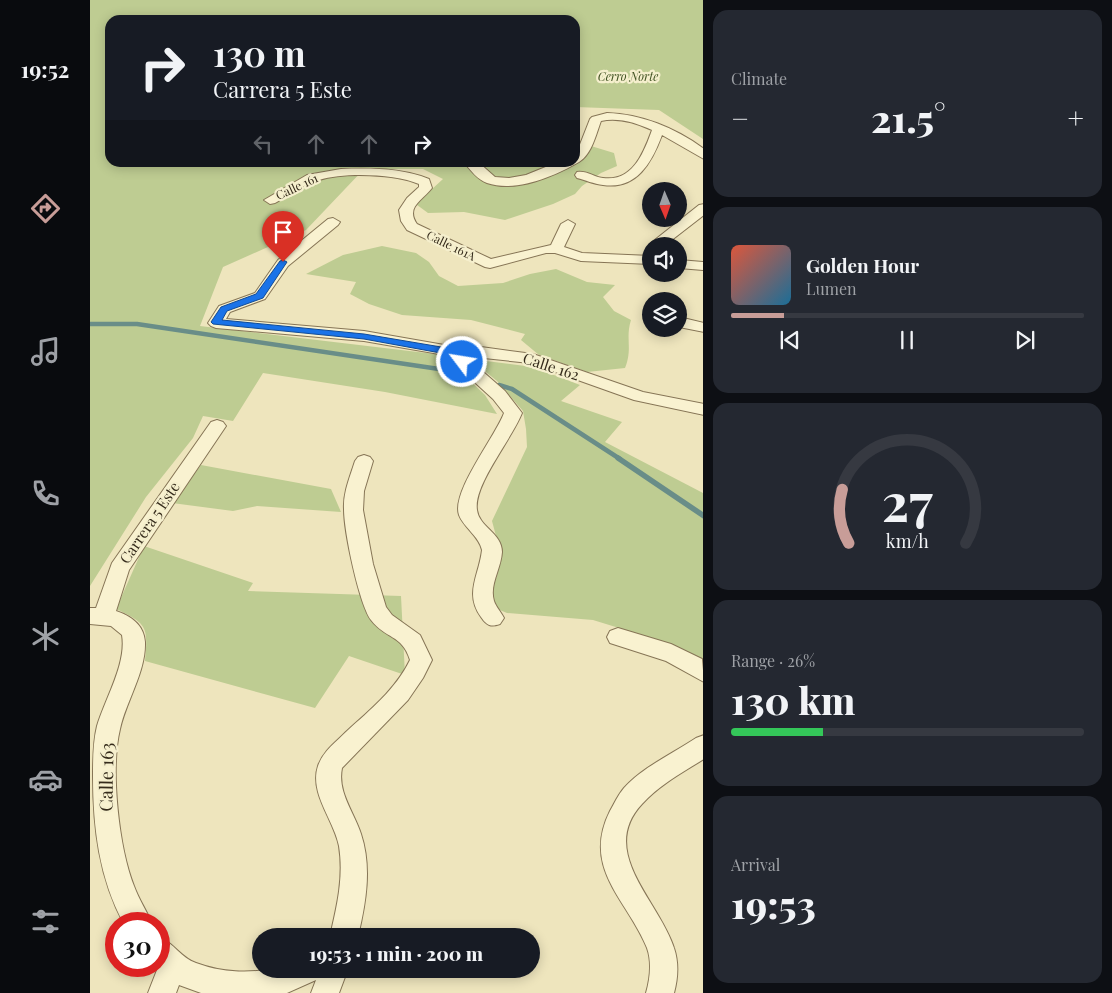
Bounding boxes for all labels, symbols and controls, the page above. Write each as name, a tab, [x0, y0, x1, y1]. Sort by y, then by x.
text: 130 m	[213, 29, 306, 76]
icon: right	[130, 35, 195, 100]
text: 19:52	[21, 54, 69, 84]
park label: Cerro Norte	[598, 68, 658, 84]
text: Climate	[731, 68, 787, 89]
text: Carrera 5 Este	[213, 74, 352, 104]
text: 21.5°	[871, 92, 946, 143]
text: −	[731, 99, 749, 136]
text: +	[1068, 99, 1084, 136]
icon: left	[249, 130, 277, 158]
icon: ahead	[302, 130, 330, 158]
icon: ahead	[355, 130, 383, 158]
icon: right	[408, 130, 436, 158]
street label: Calle 161	[273, 169, 321, 203]
north arrow	[642, 182, 688, 228]
map controls	[642, 182, 687, 337]
icon: directions	[28, 191, 63, 226]
pin	[262, 211, 304, 262]
icon: arrive	[269, 218, 297, 246]
street label: Calle 161A	[424, 226, 479, 264]
button: sound	[642, 237, 687, 282]
text: Golden Hour	[806, 252, 919, 278]
text: Lumen	[806, 278, 857, 299]
button: layers	[642, 292, 687, 337]
icon: previous	[776, 326, 804, 354]
icon: pause	[893, 326, 921, 354]
icon: next	[1011, 326, 1039, 354]
icon: music	[28, 334, 63, 369]
position arrow	[435, 335, 487, 387]
street label: Calle 162	[521, 348, 582, 385]
text: 27	[882, 466, 933, 535]
icon: phone	[28, 476, 63, 511]
street label: Carrera 5 Este	[114, 478, 184, 567]
text: km/h	[886, 529, 929, 552]
icon: climate	[28, 619, 63, 654]
text: Range · 26%	[731, 650, 815, 671]
text: 130 km	[731, 674, 855, 725]
street label: Calle 163	[93, 742, 119, 812]
icon: car	[28, 762, 63, 797]
text: Arrival	[731, 854, 780, 875]
text: 19:53	[731, 878, 816, 929]
icon: filters	[28, 904, 63, 939]
speed limit sign: 30	[105, 912, 170, 977]
text: 19:53 · 1 min · 200 m	[309, 940, 483, 966]

